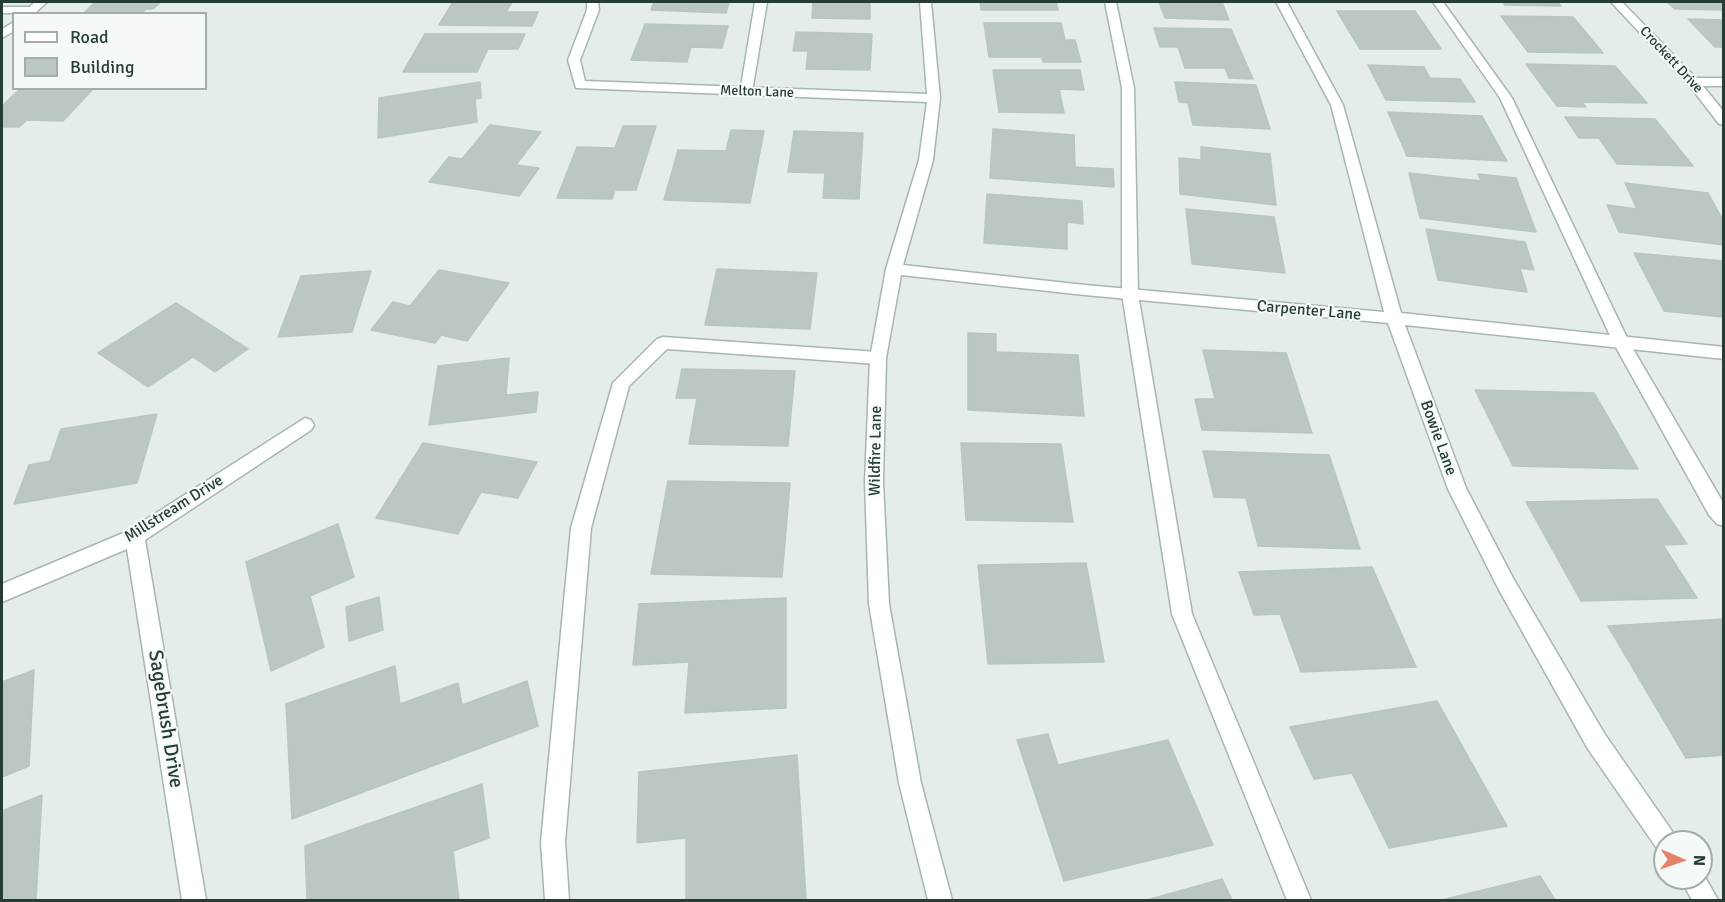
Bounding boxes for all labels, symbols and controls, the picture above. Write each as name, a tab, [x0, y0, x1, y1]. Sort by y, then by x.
legend	[12, 12, 207, 90]
street label: Crockett Drive	[1636, 23, 1706, 97]
text: Road	[70, 26, 109, 48]
text: Building	[70, 56, 134, 78]
street label: Melton Lane	[720, 82, 794, 102]
street label: Carpenter Lane	[1256, 297, 1362, 325]
street label: Bowie Lane	[1416, 398, 1460, 478]
street label: Wildfire Lane	[866, 406, 886, 496]
street label: Millstream Drive	[121, 471, 227, 547]
street label: Sagebrush Drive	[142, 648, 188, 790]
north arrow	[1653, 830, 1713, 890]
text: N	[1689, 855, 1709, 866]

